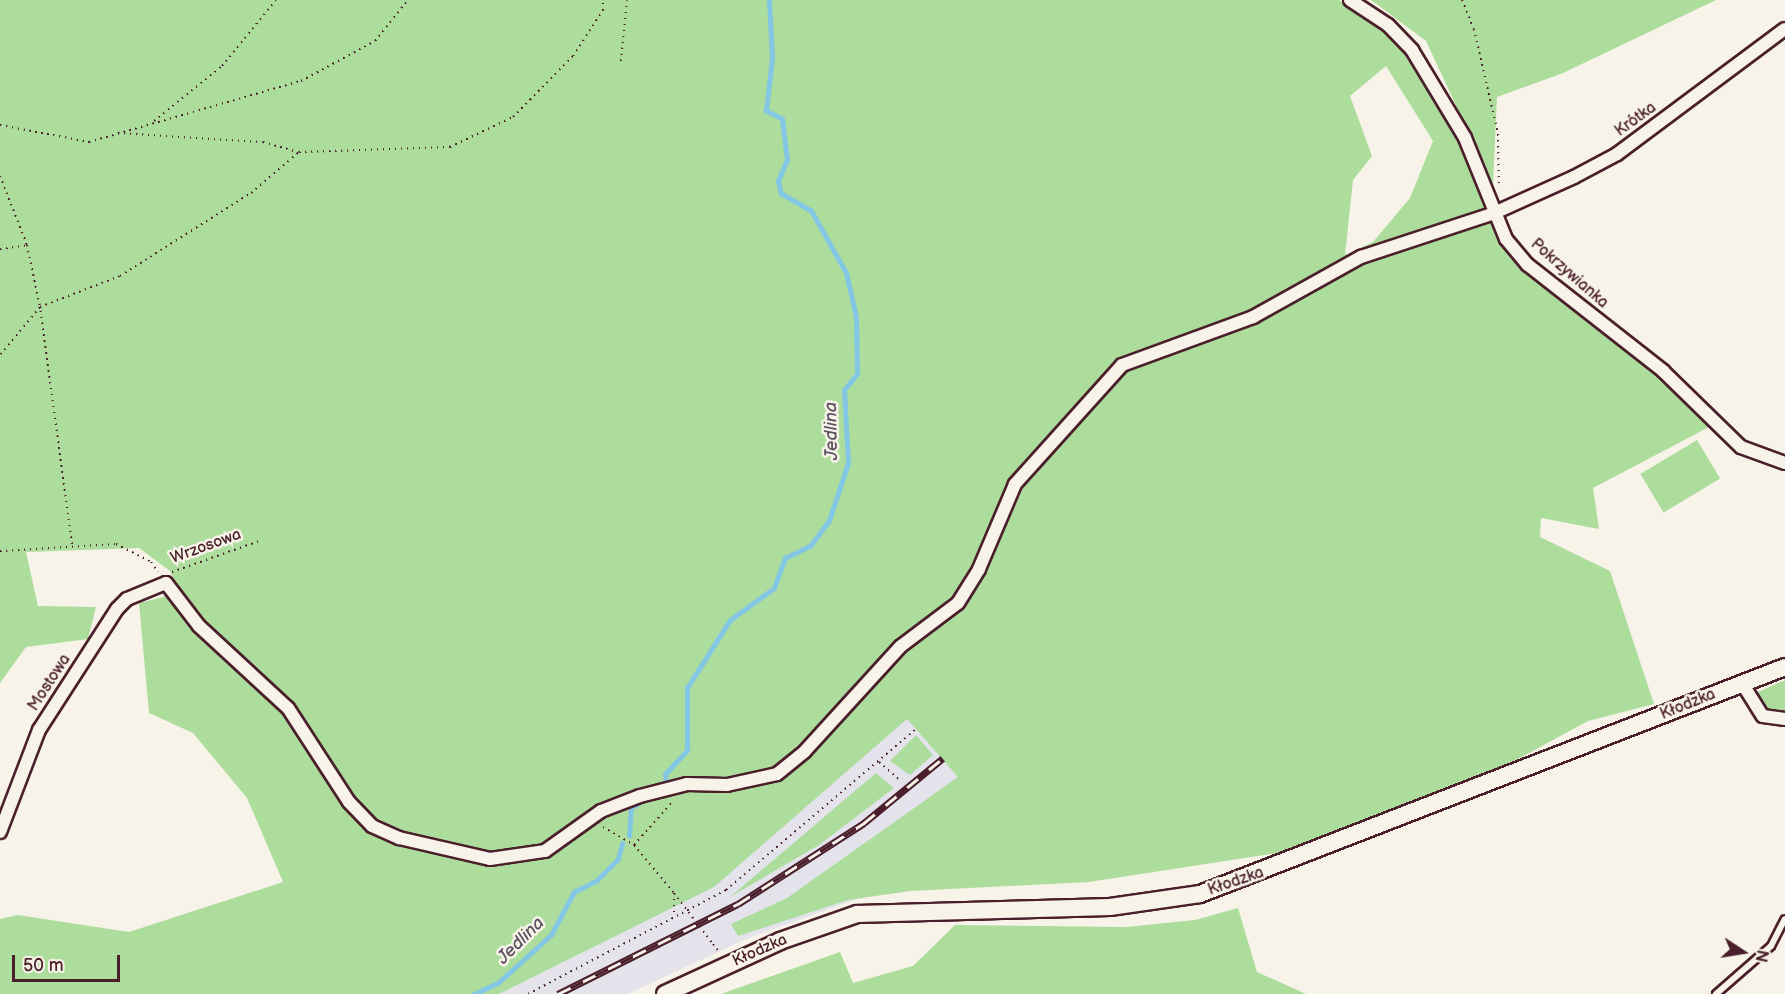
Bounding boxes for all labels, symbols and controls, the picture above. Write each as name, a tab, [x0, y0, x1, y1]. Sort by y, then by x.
street label: Krótka	[1612, 99, 1660, 141]
street label: Pokrzywianka	[1526, 235, 1612, 313]
water label: Jedlina	[821, 402, 843, 460]
street label: Wrzosowa	[168, 525, 244, 569]
street label: Mostowa	[25, 651, 75, 715]
street label: Kłodzka	[1658, 685, 1718, 725]
street label: Kłodzka	[1206, 864, 1266, 900]
water label: Jedlina	[493, 913, 549, 969]
north arrow	[1713, 922, 1773, 982]
street label: Kłodzka	[730, 930, 790, 972]
scale bar	[15, 943, 123, 981]
text: N	[1751, 948, 1772, 964]
text: 50 m	[23, 955, 64, 976]

